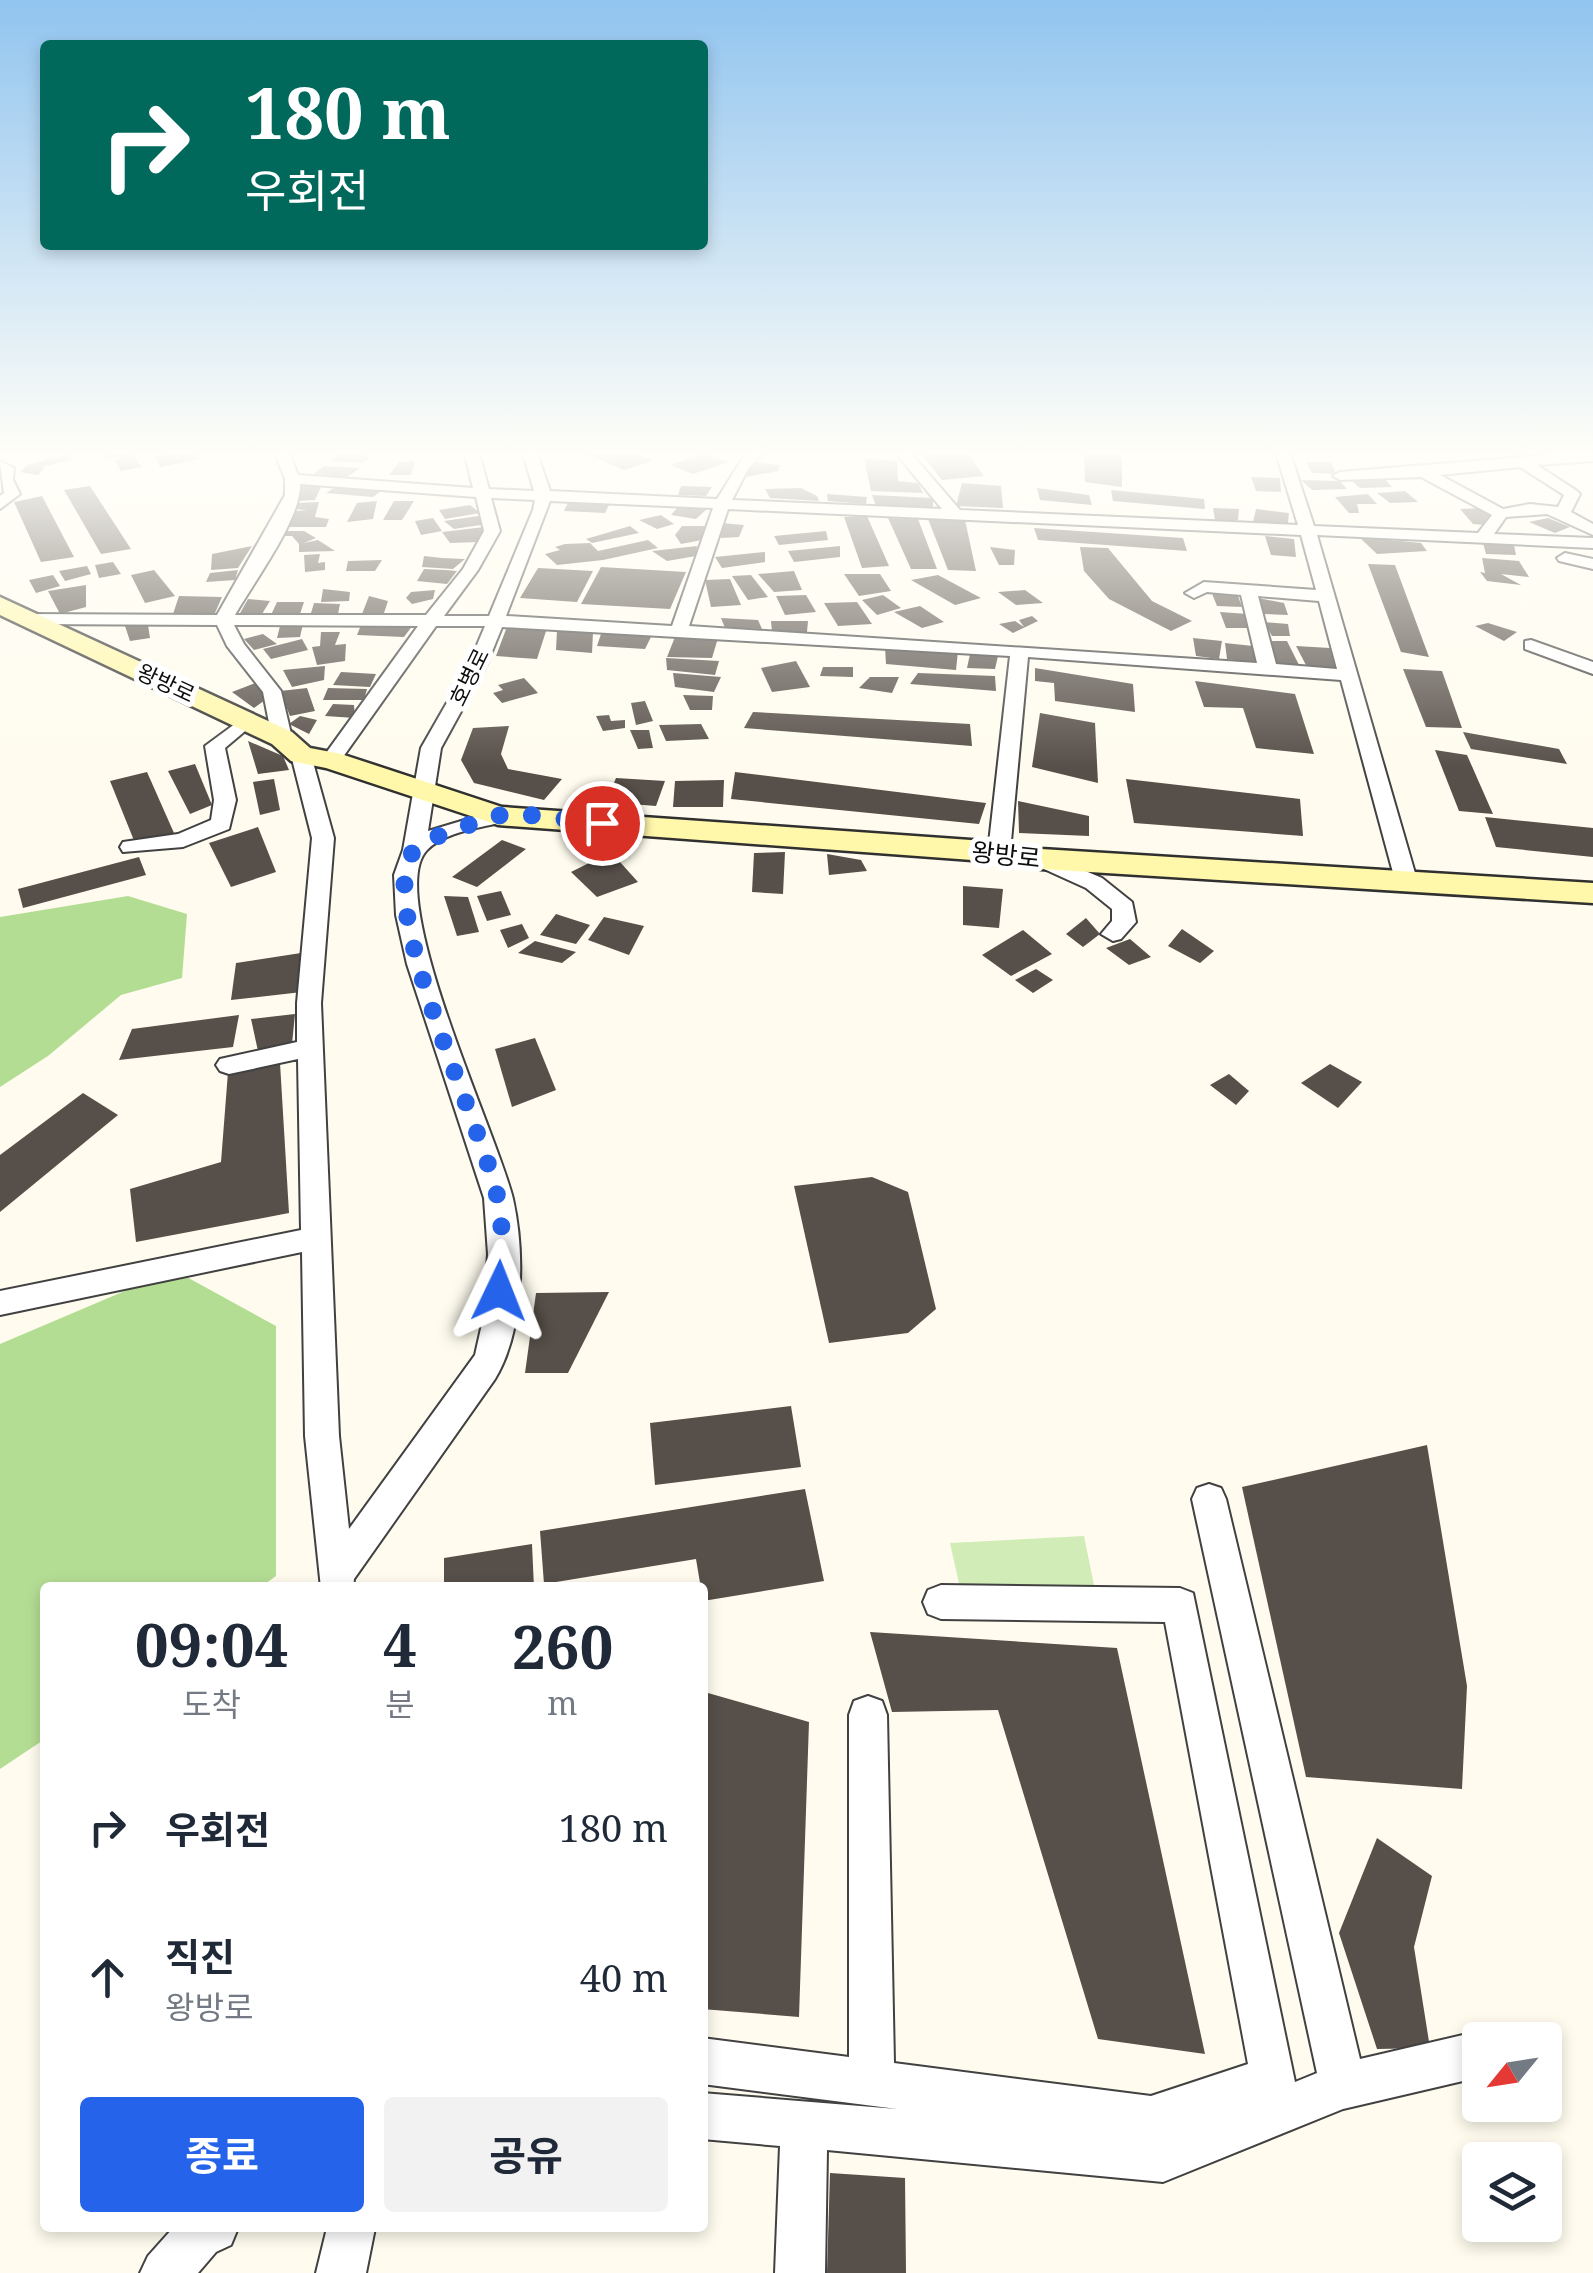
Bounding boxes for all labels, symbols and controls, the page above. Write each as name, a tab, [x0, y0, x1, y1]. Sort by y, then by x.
text: 180 m	[245, 64, 451, 160]
icon: right	[80, 80, 210, 210]
text: 우회전	[245, 159, 369, 220]
street label: 호병로	[441, 643, 495, 710]
street label: 왕방로	[133, 656, 200, 709]
pin	[560, 781, 645, 866]
icon: arrive	[575, 796, 630, 851]
street label: 왕방로	[970, 833, 1042, 875]
position arrow	[447, 1239, 551, 1343]
text: 09:04	[135, 1603, 288, 1685]
text: 4	[383, 1603, 417, 1685]
text: 260	[512, 1605, 613, 1687]
text: m	[547, 1681, 578, 1724]
text: 도착	[182, 1682, 241, 1725]
text: 분	[385, 1682, 415, 1725]
icon: right	[80, 1800, 135, 1855]
text: 180 m	[558, 1801, 668, 1853]
text: 우회전	[165, 1803, 270, 1855]
text: 직진	[165, 1930, 235, 1982]
icon: ahead	[80, 1950, 135, 2005]
text: 40 m	[580, 1951, 668, 2003]
text: 왕방로	[165, 1985, 253, 2028]
north arrow	[1462, 2022, 1562, 2122]
map controls	[1462, 2022, 1562, 2242]
button: 종료	[80, 2097, 364, 2212]
button: 공유	[384, 2097, 668, 2212]
button: layers	[1462, 2142, 1562, 2242]

